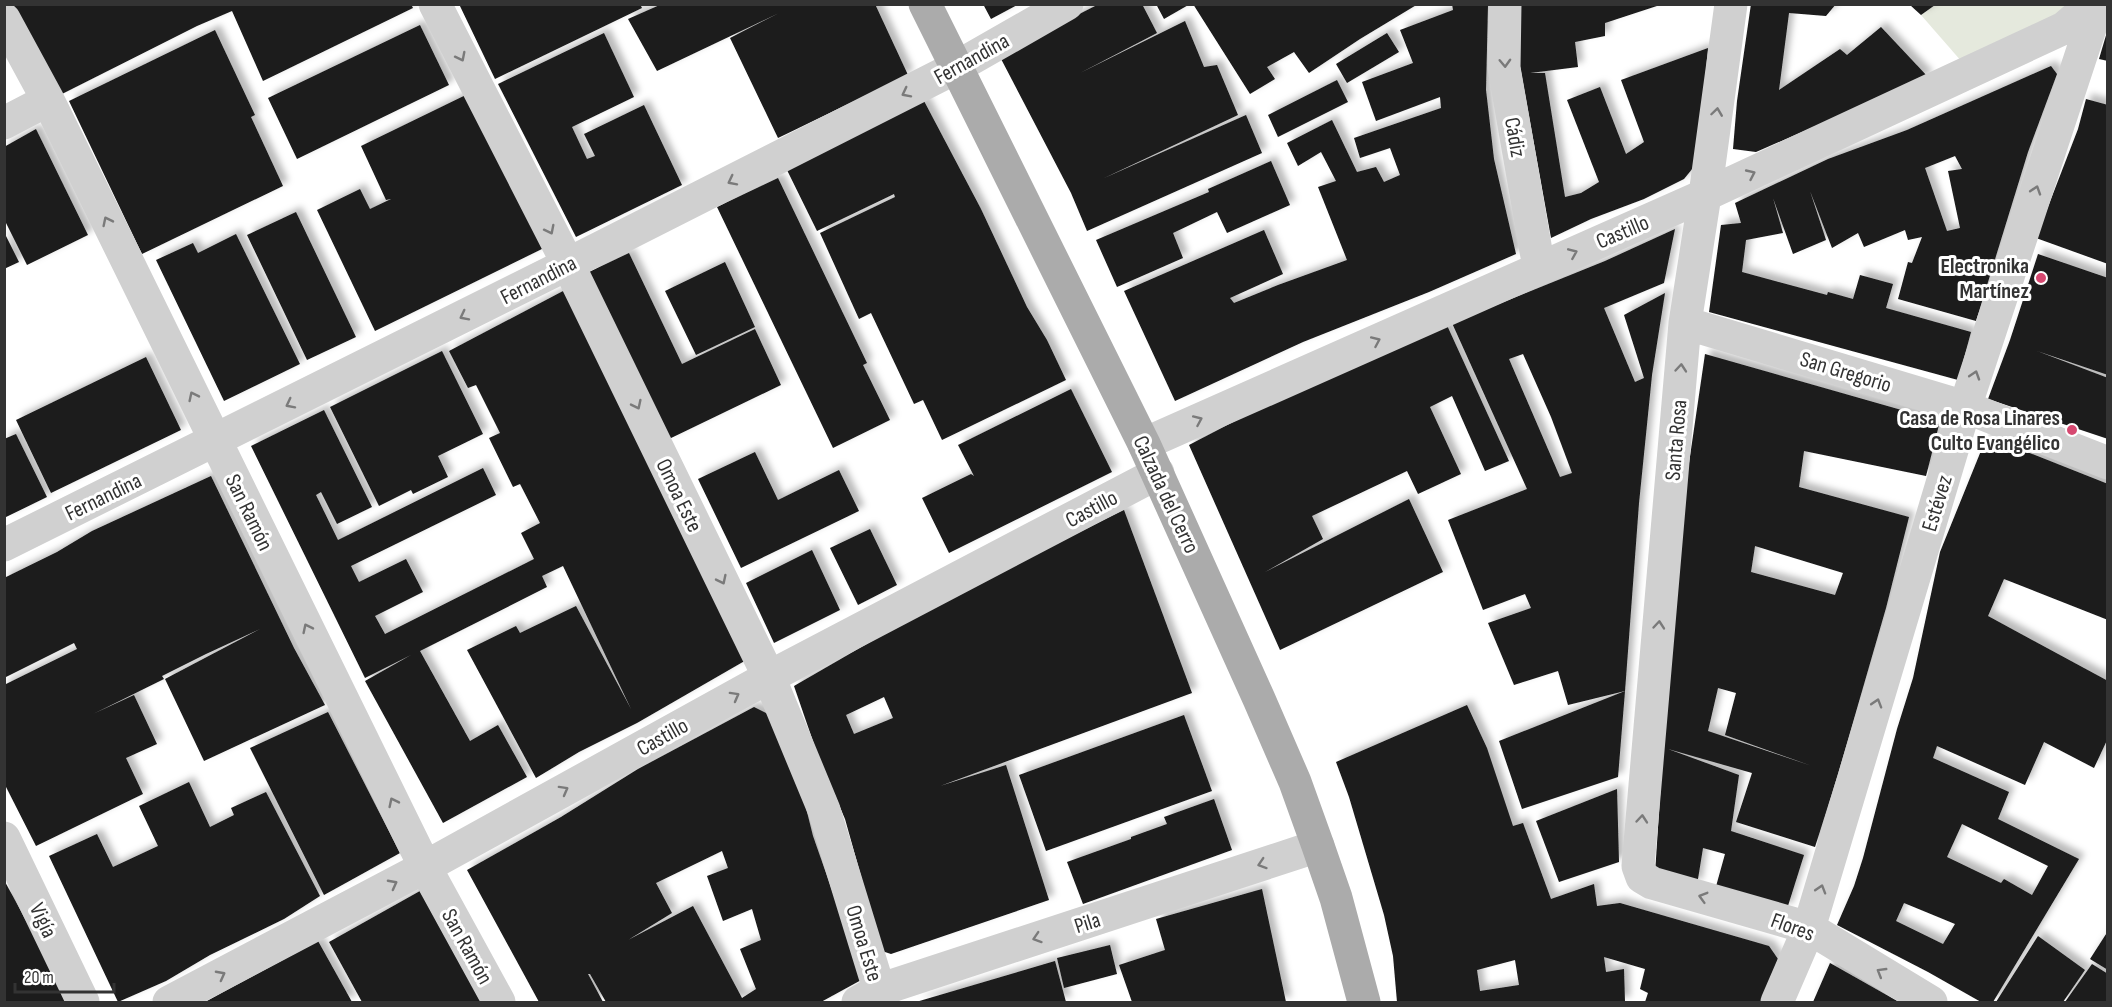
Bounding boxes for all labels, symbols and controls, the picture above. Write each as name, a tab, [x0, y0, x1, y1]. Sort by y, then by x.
street label: Fernandina	[929, 28, 1014, 91]
one-way arrow	[454, 50, 466, 61]
one-way arrow	[1498, 58, 1511, 67]
one-way arrow	[901, 86, 912, 97]
one-way arrow	[1710, 108, 1722, 117]
street label: Cádiz	[1498, 115, 1531, 159]
one-way arrow	[1745, 169, 1756, 181]
one-way arrow	[727, 174, 738, 185]
one-way arrow	[2029, 185, 2042, 196]
street label: Castillo	[1592, 209, 1653, 256]
one-way arrow	[103, 217, 114, 228]
one-way arrow	[543, 224, 555, 235]
one-way arrow	[1567, 248, 1578, 260]
street label: Fernandina	[496, 250, 581, 311]
place label: Electronika Martínez	[1941, 253, 2030, 305]
marker: Electronika Martínez	[2034, 271, 2048, 285]
one-way arrow	[459, 309, 470, 321]
one-way arrow	[1369, 336, 1380, 348]
street label: San Gregorio	[1797, 346, 1894, 399]
one-way arrow	[1674, 363, 1687, 372]
one-way arrow	[1968, 370, 1980, 381]
one-way arrow	[188, 392, 200, 403]
one-way arrow	[285, 396, 296, 408]
street label: Santa Rosa	[1660, 398, 1693, 482]
one-way arrow	[629, 399, 641, 410]
place label: Casa de Rosa Linares Culto Evangélico	[1899, 405, 2060, 457]
one-way arrow	[1191, 415, 1202, 427]
marker: Casa de Rosa Linares Culto Evangélico	[2065, 423, 2079, 437]
street label: Calzada del Cerro	[1127, 432, 1205, 558]
street label: Omoa Este	[649, 455, 708, 537]
street label: Fernandina	[61, 467, 146, 527]
street label: San Ramón	[219, 470, 279, 555]
street label: Estévez	[1916, 472, 1959, 535]
street label: Castillo	[1061, 485, 1122, 534]
one-way arrow	[715, 574, 727, 585]
one-way arrow	[1652, 620, 1665, 629]
one-way arrow	[302, 623, 314, 634]
one-way arrow	[729, 692, 739, 703]
one-way arrow	[1870, 698, 1882, 709]
street label: Castillo	[632, 712, 693, 762]
one-way arrow	[558, 786, 568, 797]
one-way arrow	[389, 798, 401, 809]
one-way arrow	[1635, 815, 1648, 824]
one-way arrow	[1257, 857, 1268, 870]
one-way arrow	[387, 880, 397, 891]
one-way arrow	[1814, 885, 1826, 895]
one-way arrow	[1698, 892, 1708, 905]
street label: Vigía	[23, 899, 62, 942]
street label: Omoa Este	[839, 902, 888, 985]
street label: San Ramón	[435, 904, 498, 989]
street label: Pila	[1071, 907, 1104, 940]
street label: Flores	[1767, 907, 1818, 948]
one-way arrow	[1032, 931, 1043, 943]
scale bar	[15, 956, 114, 994]
text: 20 m	[24, 967, 54, 988]
one-way arrow	[1877, 967, 1887, 979]
one-way arrow	[214, 971, 225, 982]

